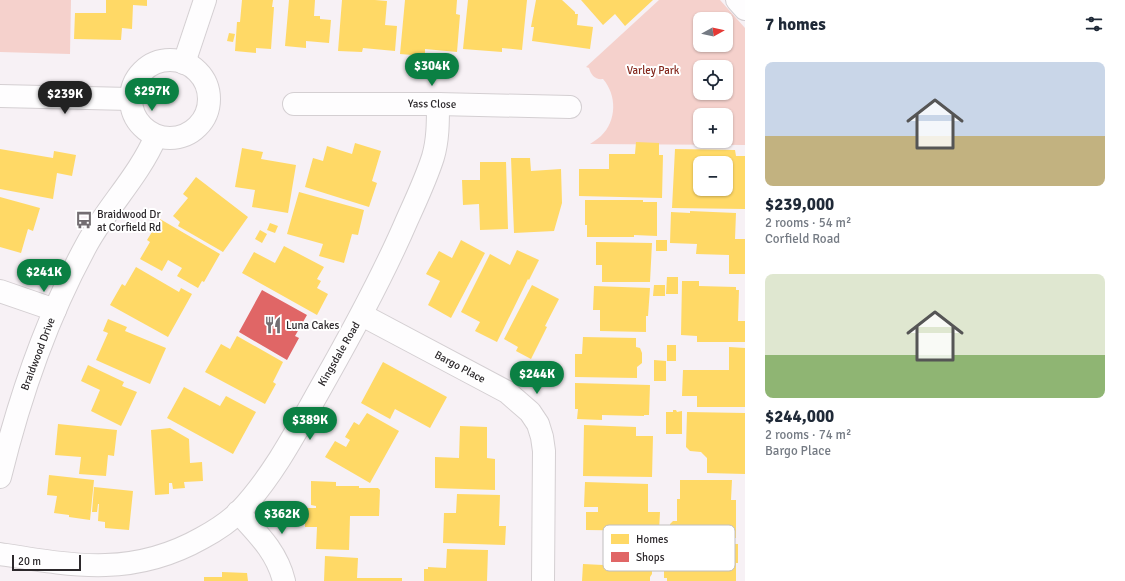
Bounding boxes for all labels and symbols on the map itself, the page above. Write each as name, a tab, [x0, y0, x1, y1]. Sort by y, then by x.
north arrow	[693, 12, 733, 52]
pin: $304K	[404, 53, 460, 87]
park label: Varley Park	[627, 64, 680, 77]
pin: $297K	[124, 78, 180, 112]
pin: $239K	[37, 81, 93, 115]
street label: Yass Close	[408, 97, 456, 111]
place label: Braidwood Dr at Corfield Rd	[97, 208, 161, 234]
bus stop icon: Braidwood Dr at Corfield Rd	[74, 210, 94, 230]
pin: $241K	[16, 259, 72, 293]
restaurant icon: Luna Cakes	[263, 315, 283, 335]
street label: Braidwood Drive	[18, 316, 58, 392]
place label: Luna Cakes	[286, 319, 339, 332]
street label: Kingsdale Road	[315, 319, 363, 388]
street label: Bargo Place	[432, 348, 488, 386]
pin: $244K	[509, 361, 565, 395]
pin: $389K	[282, 407, 338, 441]
pin: $362K	[254, 501, 310, 535]
legend	[603, 525, 735, 571]
text: Homes	[636, 533, 668, 546]
text: Shops	[636, 551, 665, 564]
scale bar	[12, 553, 81, 572]

